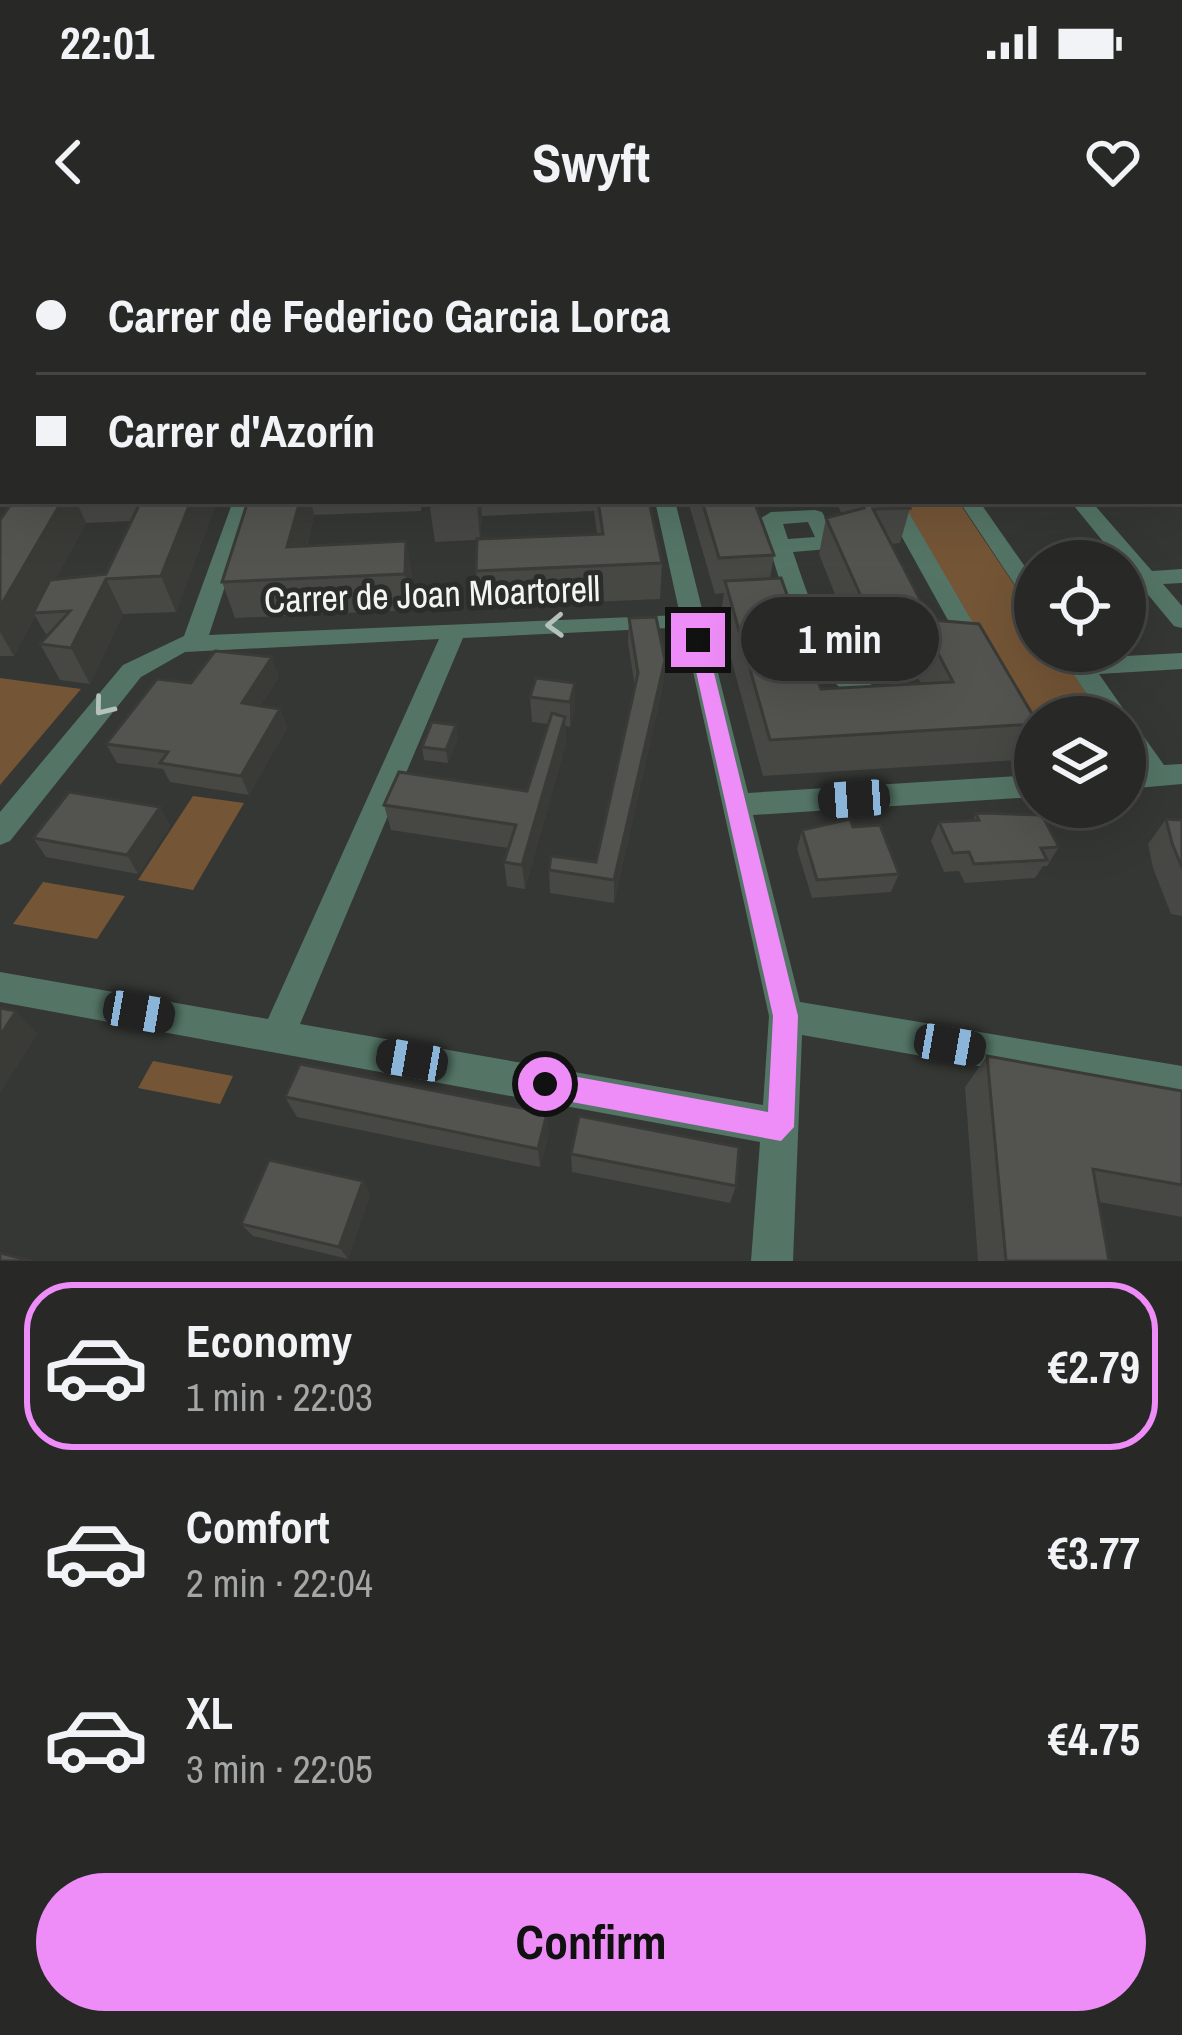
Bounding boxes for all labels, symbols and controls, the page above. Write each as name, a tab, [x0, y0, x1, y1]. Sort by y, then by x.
text: 22:01	[60, 12, 154, 73]
text: Swyft	[532, 126, 650, 199]
icon: back	[36, 129, 102, 195]
icon: heart	[1080, 129, 1146, 195]
text: Carrer de Federico Garcia Lorca	[108, 285, 670, 346]
text: Carrer d'Azorín	[108, 400, 375, 461]
map controls	[1014, 540, 1146, 828]
button: locate	[1014, 540, 1146, 672]
street label: Carrer de Joan Moartorell	[263, 564, 601, 624]
callout: 1 min	[740, 598, 938, 682]
one-way arrow	[545, 612, 564, 638]
route end	[671, 613, 725, 667]
text: 1 min	[798, 613, 882, 665]
one-way arrow	[95, 693, 117, 715]
button: layers	[1014, 696, 1146, 828]
car	[817, 779, 891, 819]
car	[100, 988, 178, 1036]
car	[911, 1021, 989, 1069]
car	[373, 1036, 451, 1084]
route start	[518, 1057, 572, 1111]
text: Economy	[186, 1310, 352, 1371]
icon: car	[42, 1312, 150, 1420]
text: €2.79	[1048, 1336, 1140, 1397]
text: 1 min · 22:03	[186, 1371, 373, 1423]
text: Comfort	[186, 1496, 329, 1557]
icon: car	[42, 1498, 150, 1606]
text: €3.77	[1048, 1522, 1140, 1583]
text: 2 min · 22:04	[186, 1557, 373, 1609]
text: XL	[186, 1682, 233, 1743]
icon: car	[42, 1684, 150, 1792]
text: €4.75	[1048, 1708, 1140, 1769]
text: 3 min · 22:05	[186, 1743, 373, 1795]
button: Confirm	[36, 1873, 1146, 2011]

